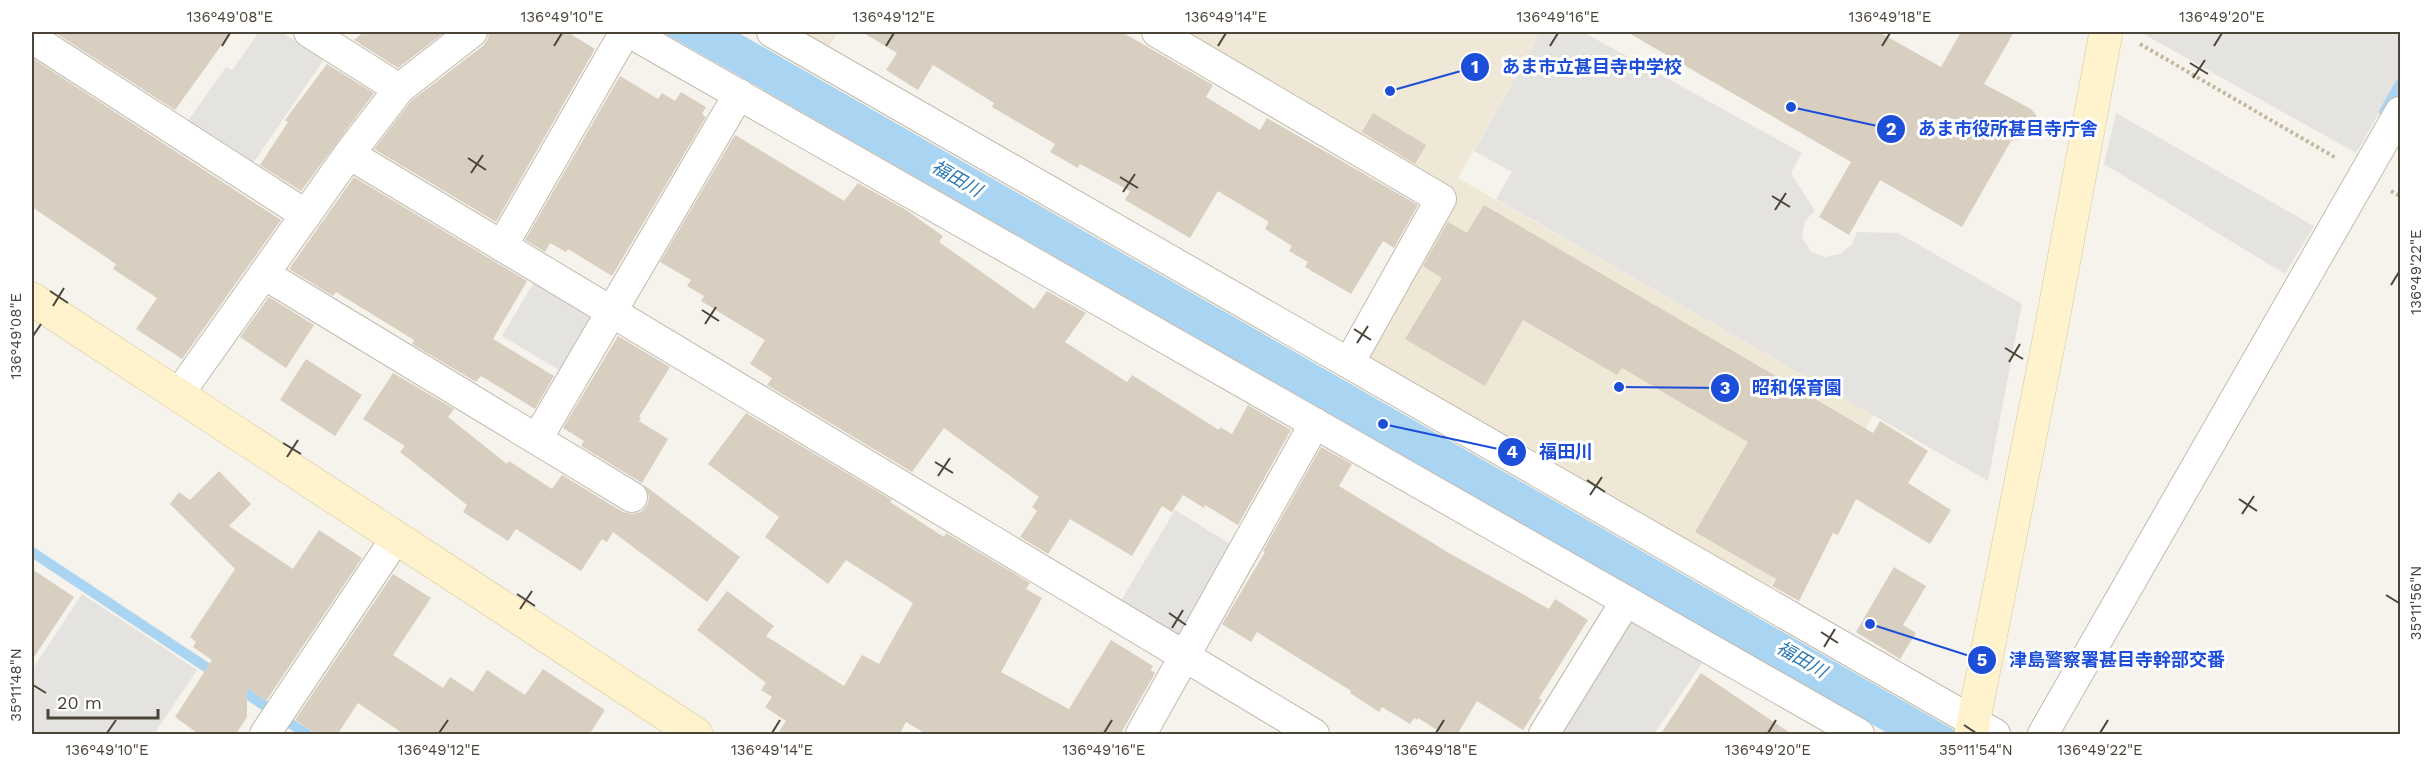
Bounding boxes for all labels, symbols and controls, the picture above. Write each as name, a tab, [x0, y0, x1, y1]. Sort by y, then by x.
text: 136°49'08"E	[187, 8, 273, 26]
text: 136°49'10"E	[521, 8, 603, 26]
text: 136°49'12"E	[853, 8, 935, 26]
text: 136°49'14"E	[1185, 8, 1267, 26]
text: 136°49'16"E	[1517, 8, 1599, 26]
text: 136°49'18"E	[1849, 8, 1931, 26]
text: 136°49'20"E	[2179, 8, 2265, 26]
callout: あま市立甚目寺中学校	[1460, 49, 1694, 85]
text: 1	[1471, 56, 1479, 77]
text: あま市立甚目寺中学校	[1502, 56, 1682, 77]
callout: あま市役所甚目寺庁舎	[1876, 111, 2110, 147]
text: 2	[1886, 118, 1896, 139]
text: あま市役所甚目寺庁舎	[1918, 118, 2098, 139]
water label: 福田川	[928, 155, 987, 202]
text: 136°49'22"E	[2407, 229, 2425, 315]
text: 136°49'08"E	[7, 293, 25, 379]
callout: 昭和保育園	[1710, 370, 1854, 406]
text: 3	[1720, 377, 1730, 398]
text: 昭和保育園	[1752, 377, 1842, 398]
callout: 福田川	[1497, 434, 1605, 470]
text: 4	[1506, 441, 1518, 462]
text: 福田川	[1539, 441, 1593, 462]
text: 35°11'56"N	[2407, 566, 2425, 640]
water label: 福田川	[1773, 636, 1832, 683]
callout: 津島警察署甚目寺幹部交番	[1967, 642, 2237, 678]
text: 35°11'48"N	[7, 648, 25, 722]
text: 5	[1977, 649, 1987, 670]
text: 津島警察署甚目寺幹部交番	[2009, 649, 2225, 670]
scale bar	[48, 682, 158, 720]
text: 20 m	[57, 692, 102, 713]
text: 136°49'10"E	[66, 741, 148, 759]
text: 136°49'12"E	[398, 741, 480, 759]
text: 136°49'14"E	[731, 741, 813, 759]
text: 136°49'16"E	[1063, 741, 1145, 759]
text: 136°49'18"E	[1395, 741, 1477, 759]
text: 136°49'20"E	[1725, 741, 1811, 759]
text: 35°11'54"N	[1939, 741, 2013, 759]
text: 136°49'22"E	[2057, 741, 2143, 759]

